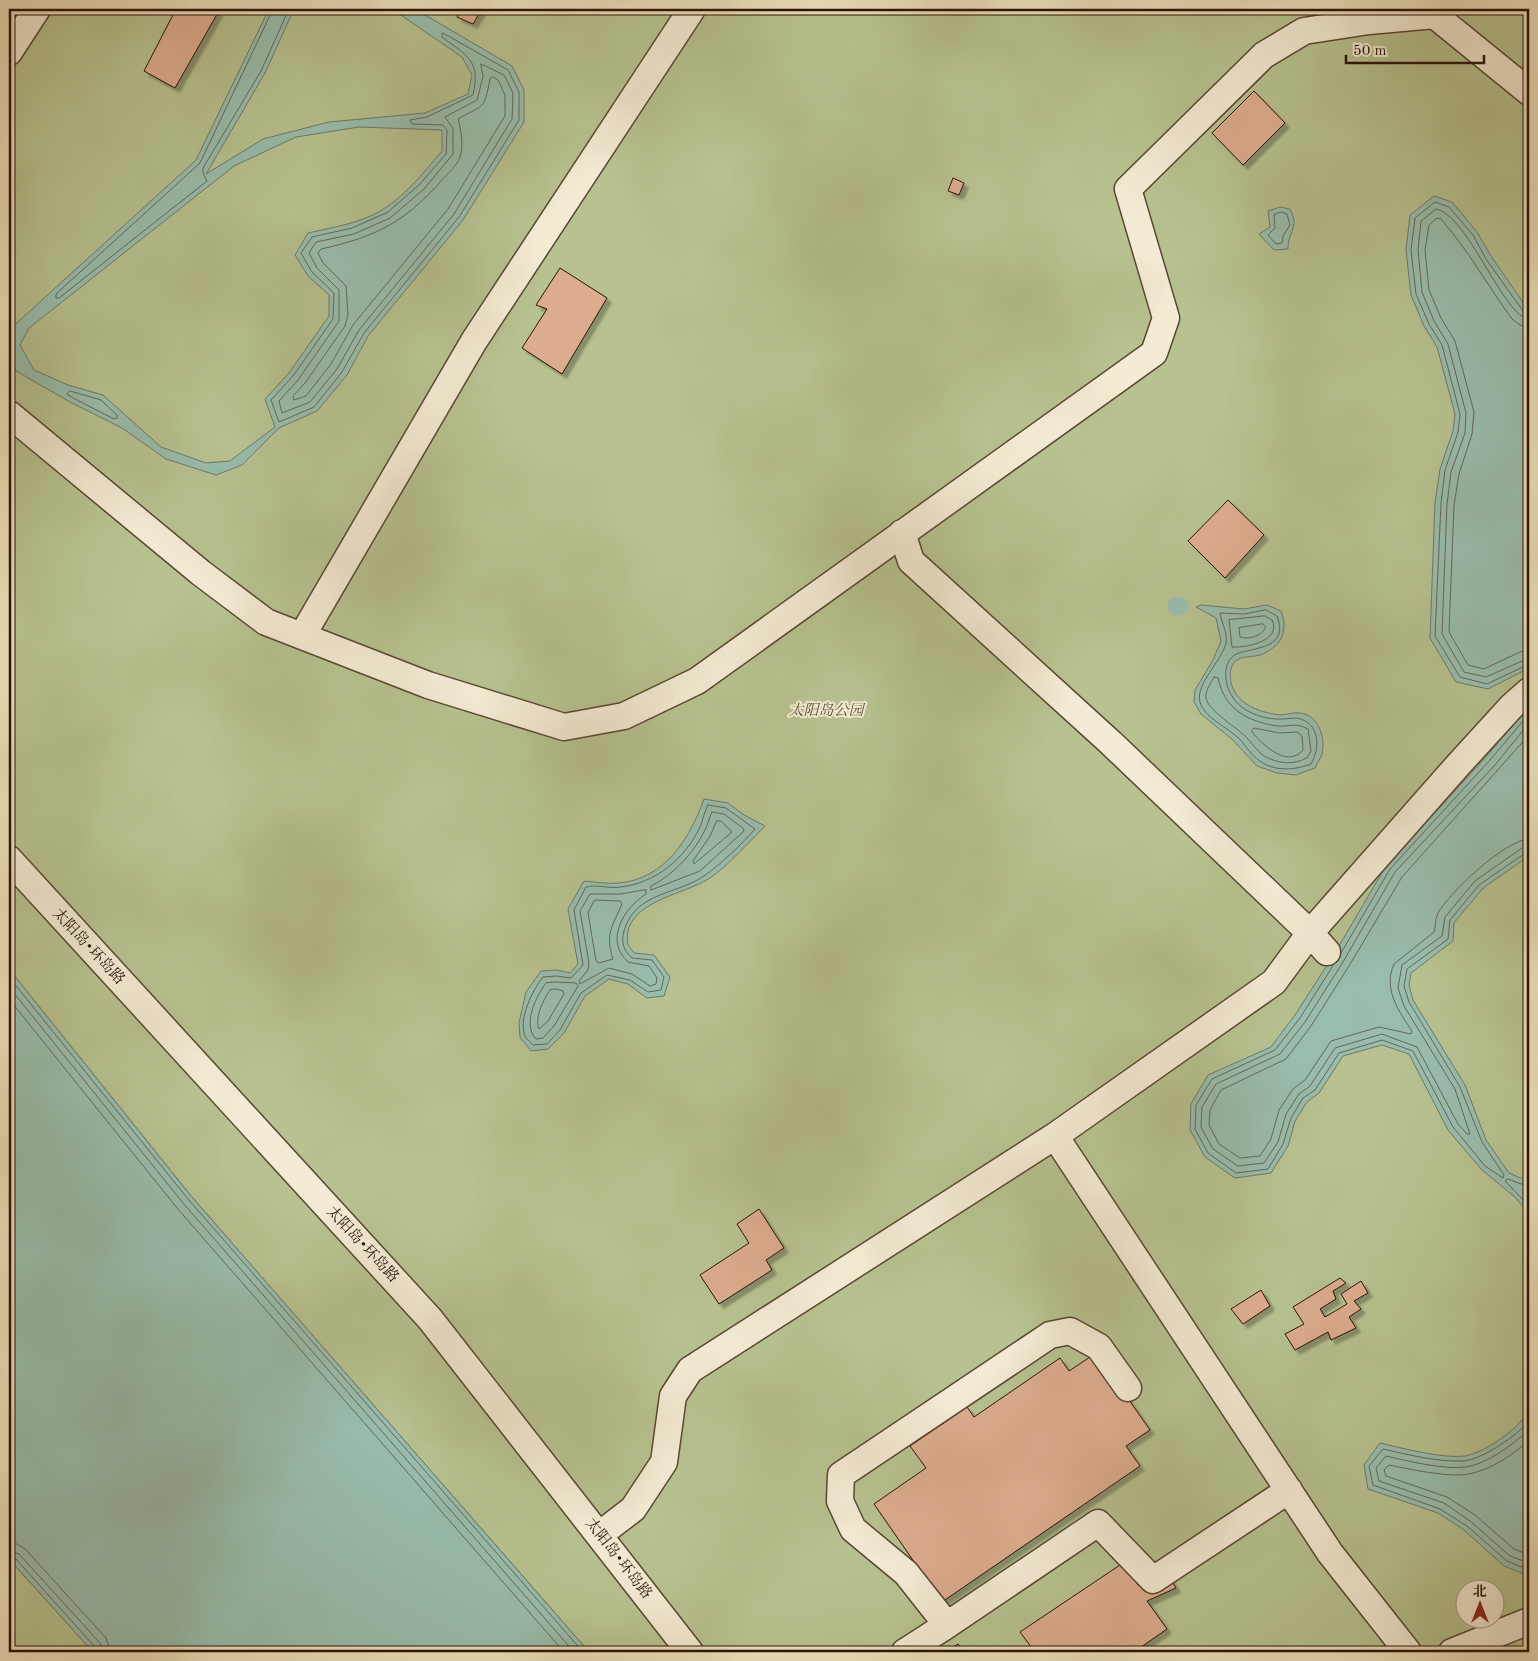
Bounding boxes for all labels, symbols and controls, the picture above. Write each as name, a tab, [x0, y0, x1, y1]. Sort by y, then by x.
scale bar	[1346, 32, 1483, 64]
text: 50 m	[1353, 44, 1387, 59]
park label: 太阳岛公园	[788, 702, 865, 719]
street label: 太阳岛•环岛路	[49, 905, 128, 988]
street label: 太阳岛•环岛路	[323, 1203, 402, 1286]
street label: 太阳岛•环岛路	[582, 1515, 656, 1602]
north arrow	[1456, 1578, 1506, 1628]
text: 北	[1473, 1584, 1487, 1599]

